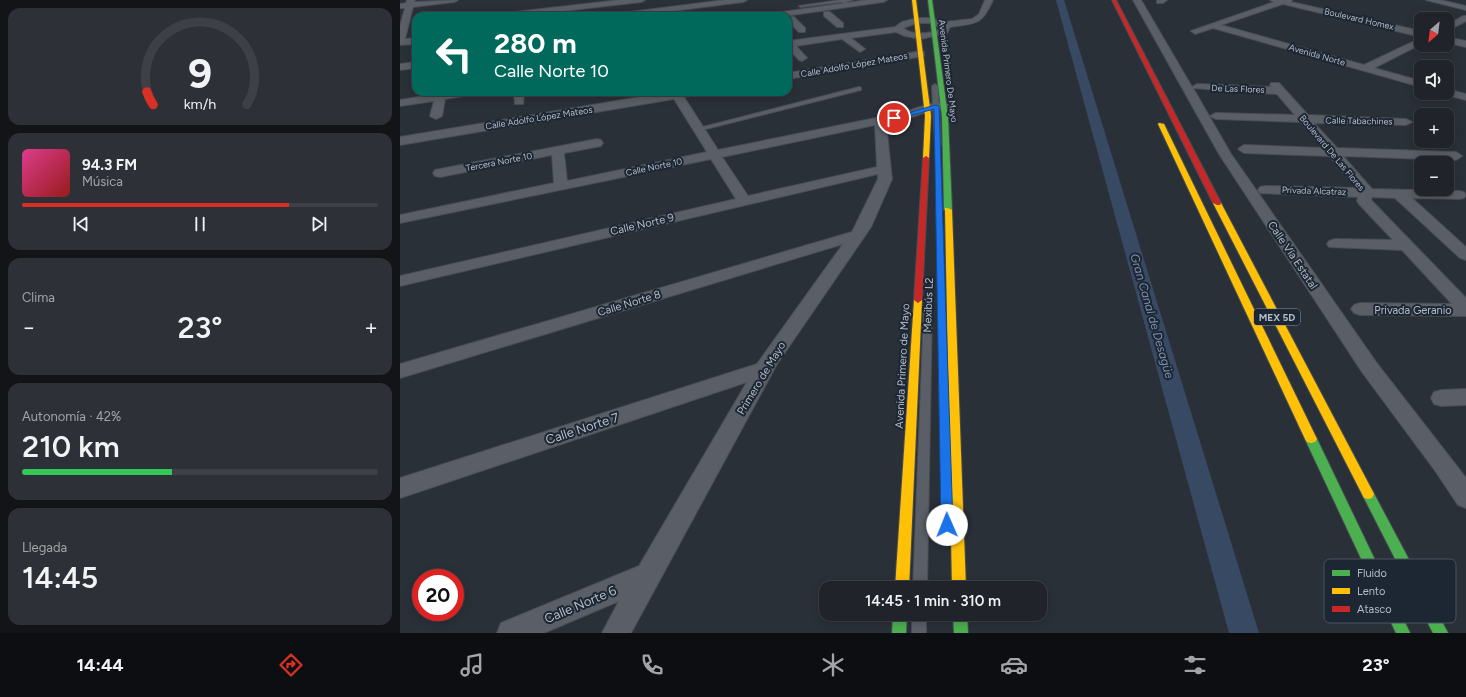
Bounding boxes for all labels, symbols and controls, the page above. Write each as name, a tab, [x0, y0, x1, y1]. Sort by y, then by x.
street label: Boulevard Homex	[1323, 5, 1396, 32]
north arrow	[1414, 12, 1454, 52]
map controls	[1414, 12, 1454, 196]
street label: Avenida Primero De Mayo	[937, 19, 960, 123]
text: 280 m	[494, 26, 577, 60]
icon: left	[428, 28, 480, 80]
street label: Avenida Norte	[1288, 41, 1347, 68]
text: 9	[188, 47, 212, 97]
street label: Calle Adolfo López Mateos	[800, 50, 908, 79]
text: Calle Norte 10	[494, 60, 609, 82]
button: sound	[1414, 60, 1454, 100]
street label: De Las Flores	[1211, 82, 1265, 95]
text: km/h	[184, 94, 216, 112]
pin	[877, 101, 911, 135]
street label: Calle Adolfo López Mateos	[485, 104, 593, 131]
icon: arrive	[883, 107, 905, 129]
button: +	[1414, 108, 1454, 148]
street label: Boulevard De Las Flores	[1297, 113, 1367, 193]
street label: Calle Tabachines	[1325, 114, 1393, 127]
street label: Tercera Norte 10	[465, 150, 533, 173]
street label: Calle Norte 10	[625, 155, 683, 178]
text: 94.3 FM	[82, 156, 137, 174]
button: −	[1414, 156, 1454, 196]
text: Música	[82, 174, 123, 189]
street label: Privada Alcatraz	[1282, 184, 1347, 197]
street label: Calle Norte 9	[609, 211, 675, 238]
icon: previous	[70, 213, 92, 235]
icon: pause	[189, 213, 211, 235]
icon: next	[308, 213, 330, 235]
street label: Calle Vía Estatal	[1265, 219, 1320, 292]
water label: Gran Canal de Desagüe	[1127, 252, 1177, 381]
street label: Mexibús L2	[921, 277, 936, 333]
street label: Calle Norte 8	[596, 288, 663, 319]
text: Clima	[22, 290, 55, 305]
street label: Avenida Primero de Mayo	[893, 303, 912, 429]
street label: Privada Geranio	[1374, 304, 1452, 317]
text: 23°	[178, 309, 222, 346]
road number: MEX 5D	[1254, 309, 1300, 325]
text: −	[22, 314, 36, 341]
text: +	[364, 314, 378, 341]
street label: Primero de Mayo	[735, 339, 788, 417]
text: Autonomía · 42%	[22, 409, 121, 424]
street label: Calle Norte 7	[544, 410, 621, 447]
text: 210 km	[22, 428, 120, 465]
position arrow	[926, 504, 968, 546]
text: Llegada	[22, 540, 67, 555]
text: 14:45	[22, 559, 98, 596]
legend	[1324, 559, 1456, 623]
text: Fluido	[1357, 567, 1387, 580]
speed limit sign: 20	[412, 569, 464, 621]
street label: Calle Norte 6	[542, 583, 618, 626]
text: Lento	[1357, 585, 1385, 598]
text: 14:45 · 1 min · 310 m	[865, 592, 1001, 610]
text: Atasco	[1357, 603, 1392, 616]
icon: directions	[277, 651, 305, 679]
icon: music	[458, 651, 486, 679]
icon: phone	[638, 651, 666, 679]
icon: climate	[819, 651, 847, 679]
icon: car	[1000, 651, 1028, 679]
icon: filters	[1181, 651, 1209, 679]
text: 14:44	[76, 654, 124, 676]
text: 23°	[1362, 654, 1389, 676]

